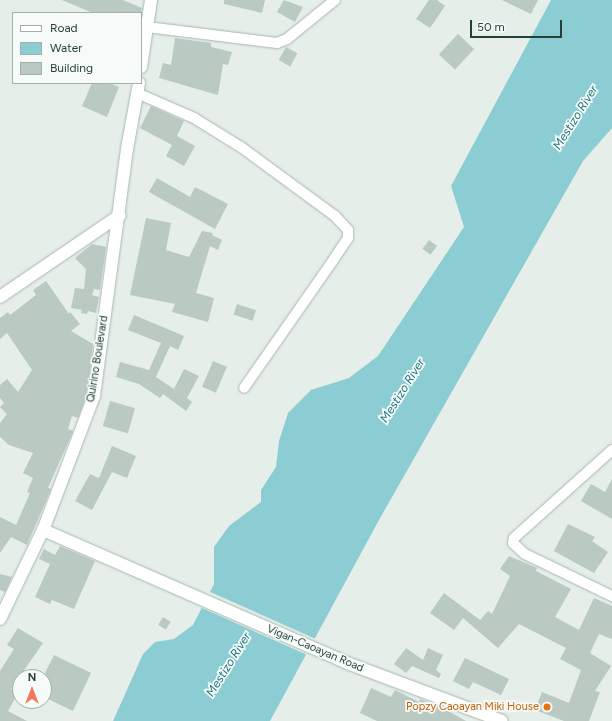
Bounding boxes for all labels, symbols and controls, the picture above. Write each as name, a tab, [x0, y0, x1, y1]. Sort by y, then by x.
legend	[12, 12, 142, 84]
scale bar	[472, 12, 564, 38]
text: 50 m	[477, 20, 505, 34]
text: Road	[50, 21, 78, 35]
text: Water	[50, 41, 82, 55]
text: Building	[50, 61, 93, 75]
water label: Mestizo River	[551, 83, 601, 153]
street label: Quirino Boulevard	[85, 315, 111, 403]
water label: Mestizo River	[378, 356, 428, 426]
street label: Vigan-Caoayan Road	[265, 623, 365, 675]
water label: Mestizo River	[204, 630, 254, 700]
north arrow	[12, 669, 52, 709]
text: N	[28, 671, 36, 684]
place label: Popzy Caoayan Miki House	[406, 700, 539, 714]
marker: Popzy Caoayan Miki House	[542, 702, 552, 712]

